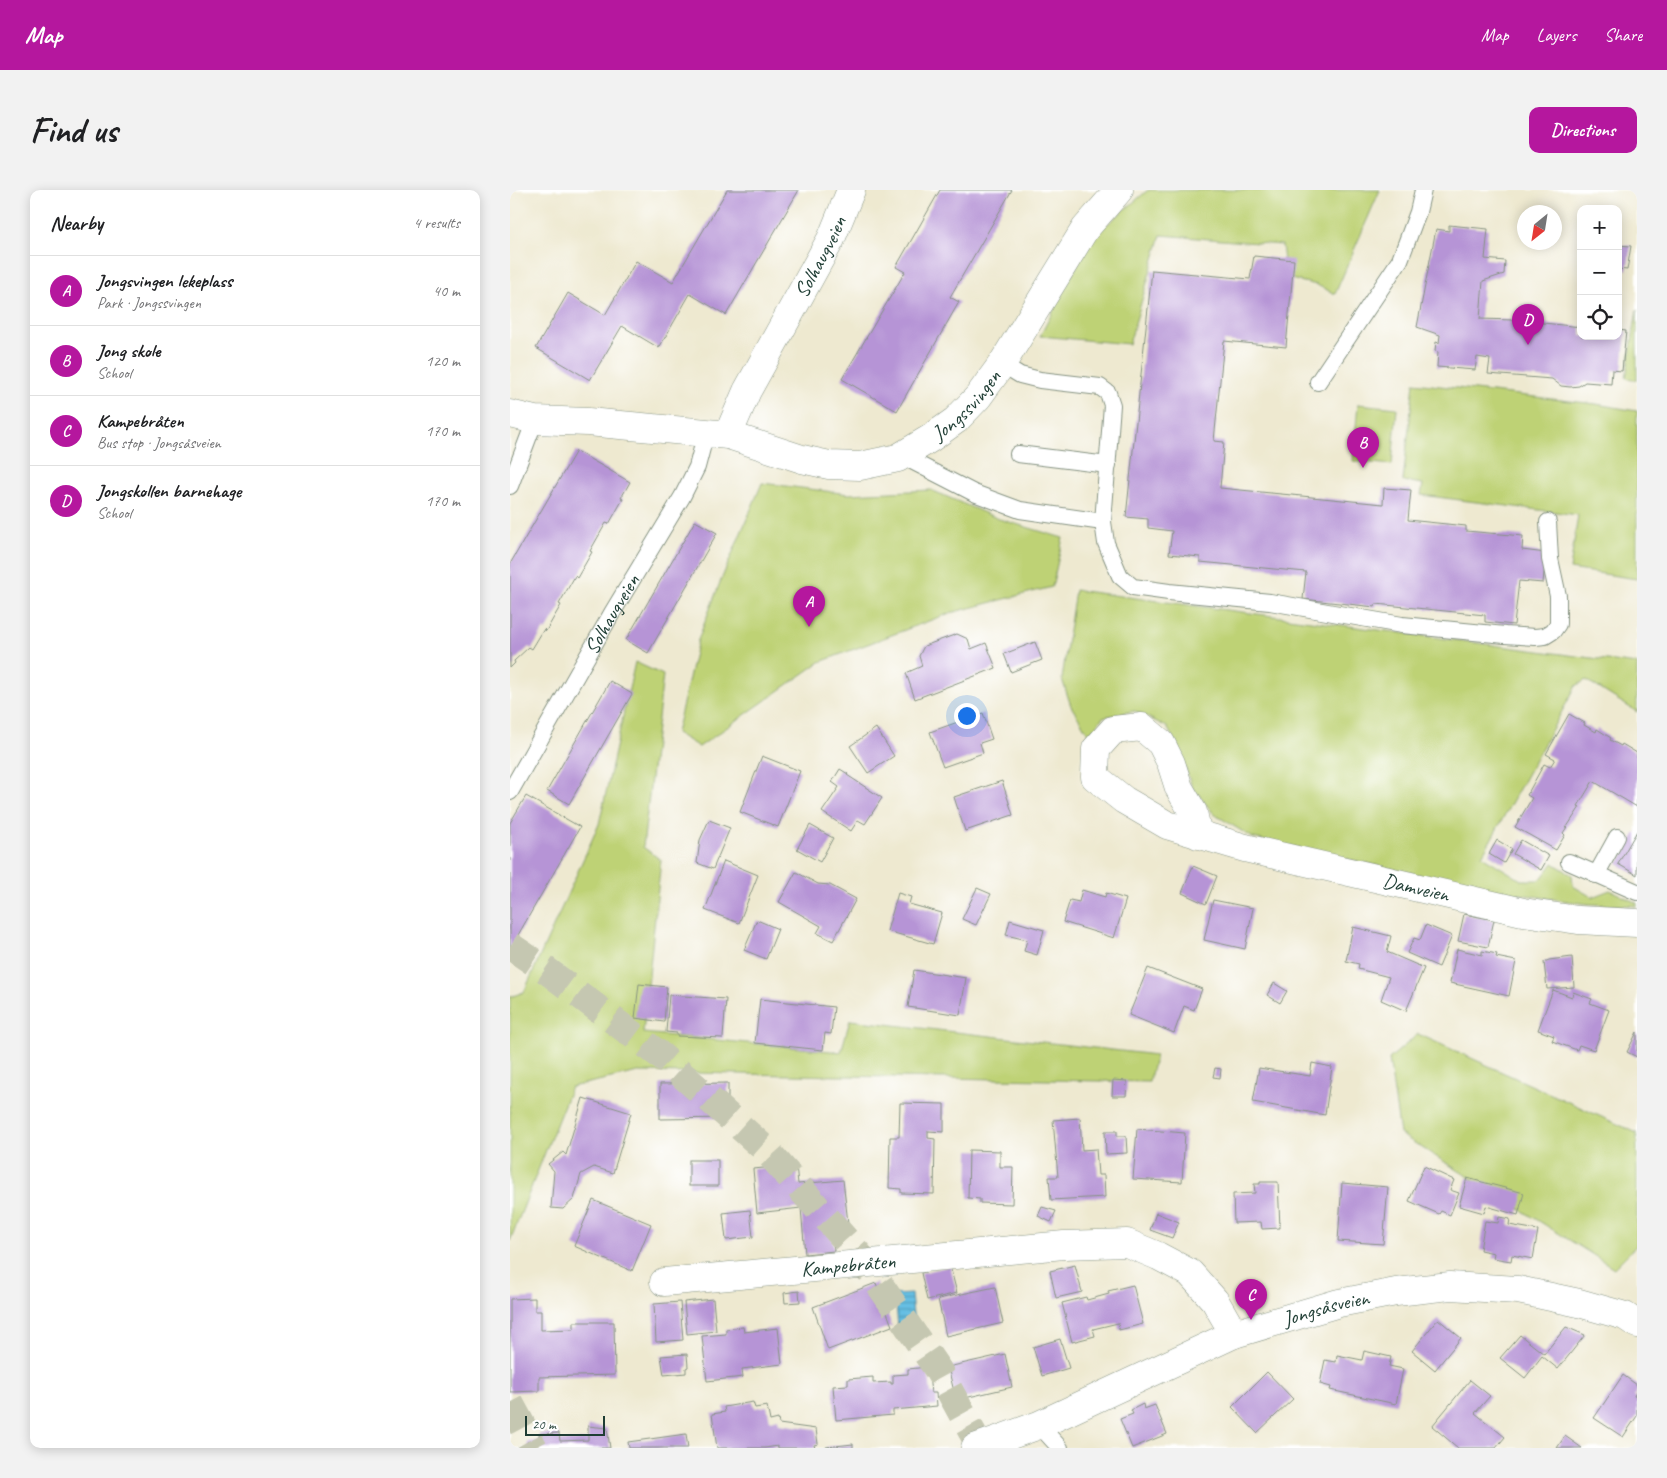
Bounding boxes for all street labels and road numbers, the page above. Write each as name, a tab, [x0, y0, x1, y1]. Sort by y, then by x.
street label: Solhaugveien	[788, 212, 852, 302]
street label: Jongssvingen	[926, 364, 1007, 447]
street label: Solhaugveien	[578, 569, 646, 659]
street label: Damveien	[1380, 867, 1453, 908]
street label: Kampebråten	[800, 1248, 897, 1282]
street label: Jongsåsveien	[1279, 1284, 1373, 1332]

